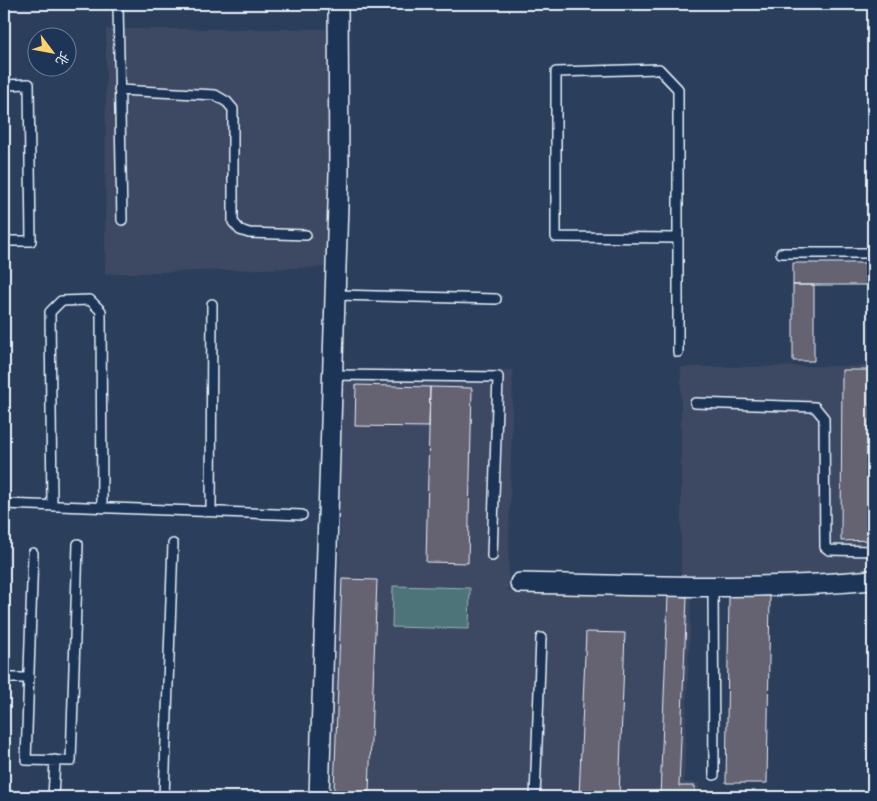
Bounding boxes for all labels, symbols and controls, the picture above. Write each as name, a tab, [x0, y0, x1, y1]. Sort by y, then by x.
north arrow	[28, 28, 78, 78]
text: 北	[49, 47, 75, 70]

